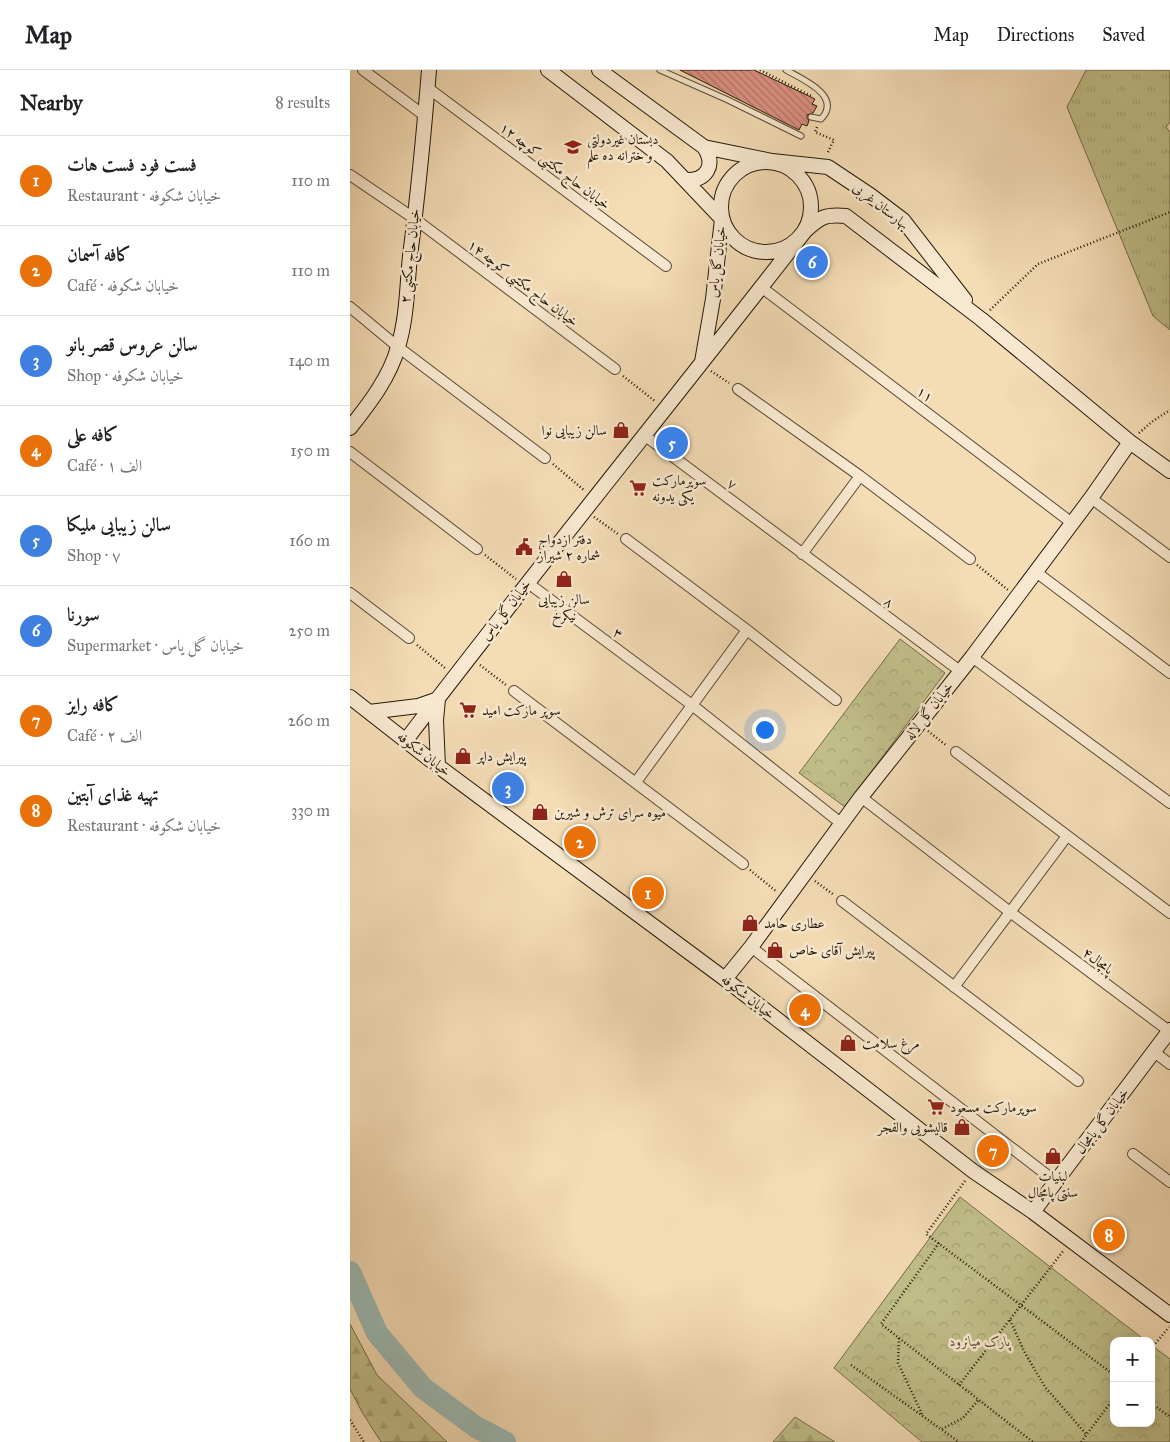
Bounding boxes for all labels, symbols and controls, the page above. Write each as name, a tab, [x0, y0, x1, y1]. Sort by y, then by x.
text: Map	[25, 20, 72, 50]
text: Map	[933, 24, 969, 46]
text: Directions	[997, 24, 1074, 46]
text: Saved	[1102, 24, 1145, 46]
text: Nearby	[20, 90, 83, 116]
text: 8 results	[275, 93, 330, 112]
street label: خیابان حاج مکتبی کوچه ۱۲	[494, 119, 614, 216]
place label: دبستان غیردولتی و خترانه ده علم	[587, 131, 659, 170]
school or university icon: دبستان غیردولتی و خترانه ده علم	[563, 137, 583, 157]
text: فست فود فست هات	[67, 153, 197, 176]
text: 1	[33, 171, 39, 190]
text: 110 m	[291, 171, 330, 190]
street label: بهارستان غربی	[849, 179, 912, 234]
text: Restaurant · خیابان شکوفه	[67, 186, 221, 205]
street label: خیابان حاج مکتبی ۲	[397, 208, 427, 305]
street label: خیابان گل یاس	[704, 225, 732, 299]
street label: خیابان حاج مکتبی کوچه ۱۴	[462, 236, 582, 333]
text: کافه آسمان	[67, 243, 131, 266]
pin: 6	[796, 243, 828, 281]
text: 2	[32, 261, 40, 280]
text: 110 m	[291, 261, 330, 280]
text: Café · خیابان شکوفه	[67, 276, 179, 295]
text: سالن عروس قصر بانو	[67, 333, 198, 356]
text: 3	[33, 351, 39, 370]
text: 140 m	[289, 351, 330, 370]
text: Shop · خیابان شکوفه	[67, 366, 184, 385]
street label: ۱۱	[913, 382, 937, 406]
shop icon: سالن زیبایی نوا	[611, 420, 631, 440]
place label: سالن زیبایی نوا	[542, 422, 607, 440]
text: کافه علی	[67, 423, 119, 446]
pin: 5	[656, 424, 688, 462]
text: 4	[32, 441, 40, 460]
text: 150 m	[290, 441, 330, 460]
text: Café · ۱ الف	[67, 456, 142, 475]
place label: سوپرمارکت یکی یدونه	[652, 472, 706, 506]
street label: ۷	[724, 475, 740, 493]
supermarket icon: سوپرمارکت یکی یدونه	[628, 478, 648, 498]
text: سالن زیبایی ملیکا	[67, 513, 171, 536]
text: 5	[32, 531, 40, 550]
text: 160 m	[289, 531, 330, 550]
place label: دفتر ازدواج شماره ۲ شیراز	[536, 531, 600, 564]
public building icon: دفتر ازدواج شماره ۲ شیراز	[514, 537, 534, 557]
text: Shop · ۷	[67, 546, 121, 565]
shop icon: سالن زیبایی نیکرخ	[554, 569, 574, 589]
street label: خیابان گل یاس	[477, 576, 536, 645]
place label: سالن زیبایی نیکرخ	[538, 591, 590, 628]
street label: ۸	[881, 593, 897, 611]
text: سورنا	[67, 603, 100, 626]
text: 6	[32, 621, 40, 640]
text: 250 m	[289, 621, 330, 640]
street label: ۳	[610, 624, 626, 642]
text: Supermarket · خیابان گل یاس	[67, 636, 244, 655]
street label: خیابان گل لاله	[901, 679, 959, 745]
text: کافه رایز	[67, 693, 120, 716]
supermarket icon: سوپر مارکت امید	[458, 700, 478, 720]
place label: سوپر مارکت امید	[482, 702, 561, 719]
text: 7	[32, 711, 40, 730]
text: 260 m	[288, 711, 330, 730]
your location	[752, 717, 778, 743]
text: Café · ۲ الف	[67, 726, 142, 745]
street label: خیابان شکوفه	[394, 728, 454, 780]
shop icon: پیرایش داپر	[453, 746, 473, 766]
place label: پیرایش داپر	[475, 748, 527, 767]
pin: 3	[492, 769, 524, 807]
text: تهیه غذای آبتین	[67, 783, 159, 806]
text: 8	[32, 801, 40, 820]
text: 330 m	[291, 801, 330, 820]
shop icon: میوه سرای ترش و شیرین	[530, 802, 550, 822]
place label: میوه سرای ترش و شیرین	[554, 804, 666, 822]
text: Restaurant · خیابان شکوفه	[67, 816, 221, 835]
pin: 2	[564, 823, 596, 861]
pin: 1	[632, 874, 664, 912]
shop icon: عطاری حامد	[740, 913, 760, 933]
place label: عطاری حامد	[764, 915, 825, 932]
shop icon: پیرایش آقای خاص	[765, 940, 785, 960]
place label: پیرایش آقای خاص	[789, 942, 876, 961]
street label: پامچال۴	[1078, 944, 1118, 980]
street label: خیابان شکوفه	[718, 971, 778, 1023]
pin: 4	[789, 991, 821, 1029]
shop icon: مرغ سلامت	[838, 1033, 858, 1053]
place label: مرغ سلامت	[862, 1035, 920, 1055]
street label: خیابان گل پامچال	[1072, 1085, 1134, 1159]
supermarket icon: سوپرمارکت مسعود	[926, 1097, 946, 1117]
place label: سوپرمارکت مسعود	[950, 1099, 1037, 1116]
shop icon: قالیشویی والفجر	[952, 1117, 972, 1137]
place label: قالیشویی والفجر	[876, 1119, 948, 1137]
pin: 7	[977, 1132, 1009, 1170]
shop icon: لبنیات سنتی پامچال	[1043, 1146, 1063, 1166]
place label: لبنیات سنتی پامچال	[1028, 1168, 1078, 1203]
pin: 8	[1093, 1216, 1125, 1254]
park label: پارک میانرود	[950, 1333, 1012, 1352]
map controls	[1110, 1337, 1155, 1427]
button: +	[1110, 1337, 1155, 1382]
button: −	[1110, 1382, 1155, 1427]

